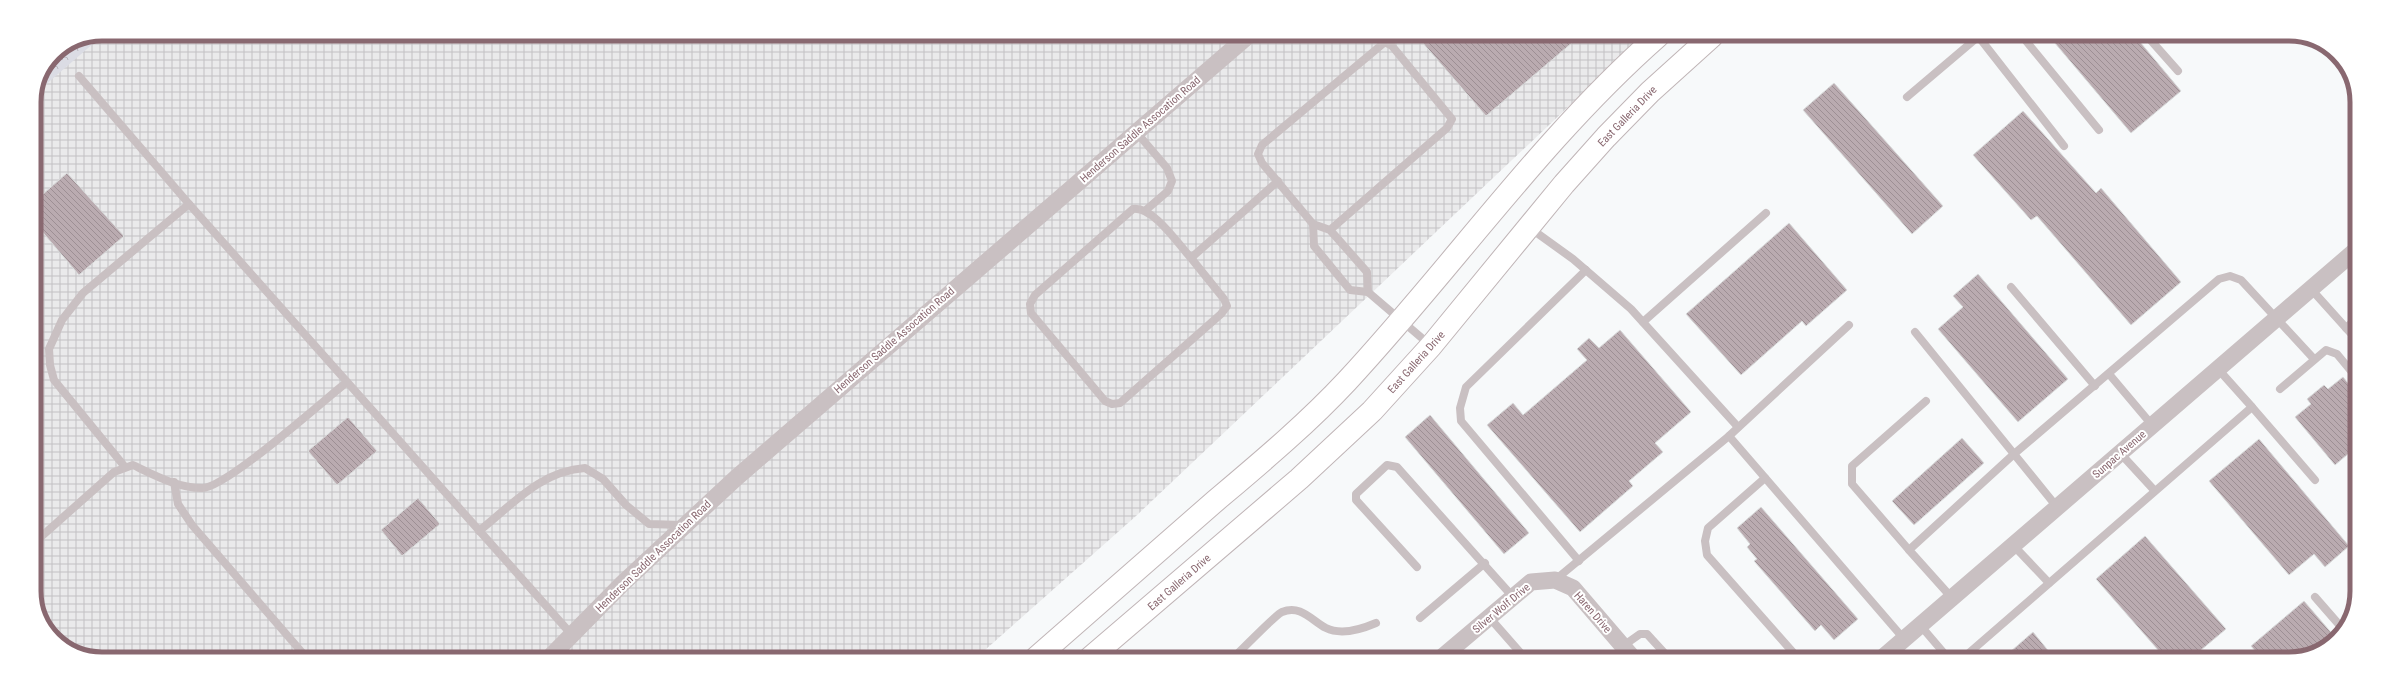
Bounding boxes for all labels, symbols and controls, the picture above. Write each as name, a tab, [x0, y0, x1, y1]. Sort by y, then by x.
street label: Henderson Saddle Assocation Road	[1077, 74, 1203, 185]
street label: East Galleria Drive	[1595, 83, 1660, 149]
street label: Henderson Saddle Assocation Road	[831, 285, 957, 396]
street label: East Galleria Drive	[1385, 329, 1448, 396]
street label: Sunpac Avenue	[2090, 428, 2149, 481]
street label: Henderson Saddle Assocation Road	[593, 498, 714, 615]
street label: East Galleria Drive	[1145, 552, 1213, 613]
street label: Silver Wolf Drive	[1470, 581, 1533, 636]
street label: Haren Drive	[1571, 589, 1614, 636]

